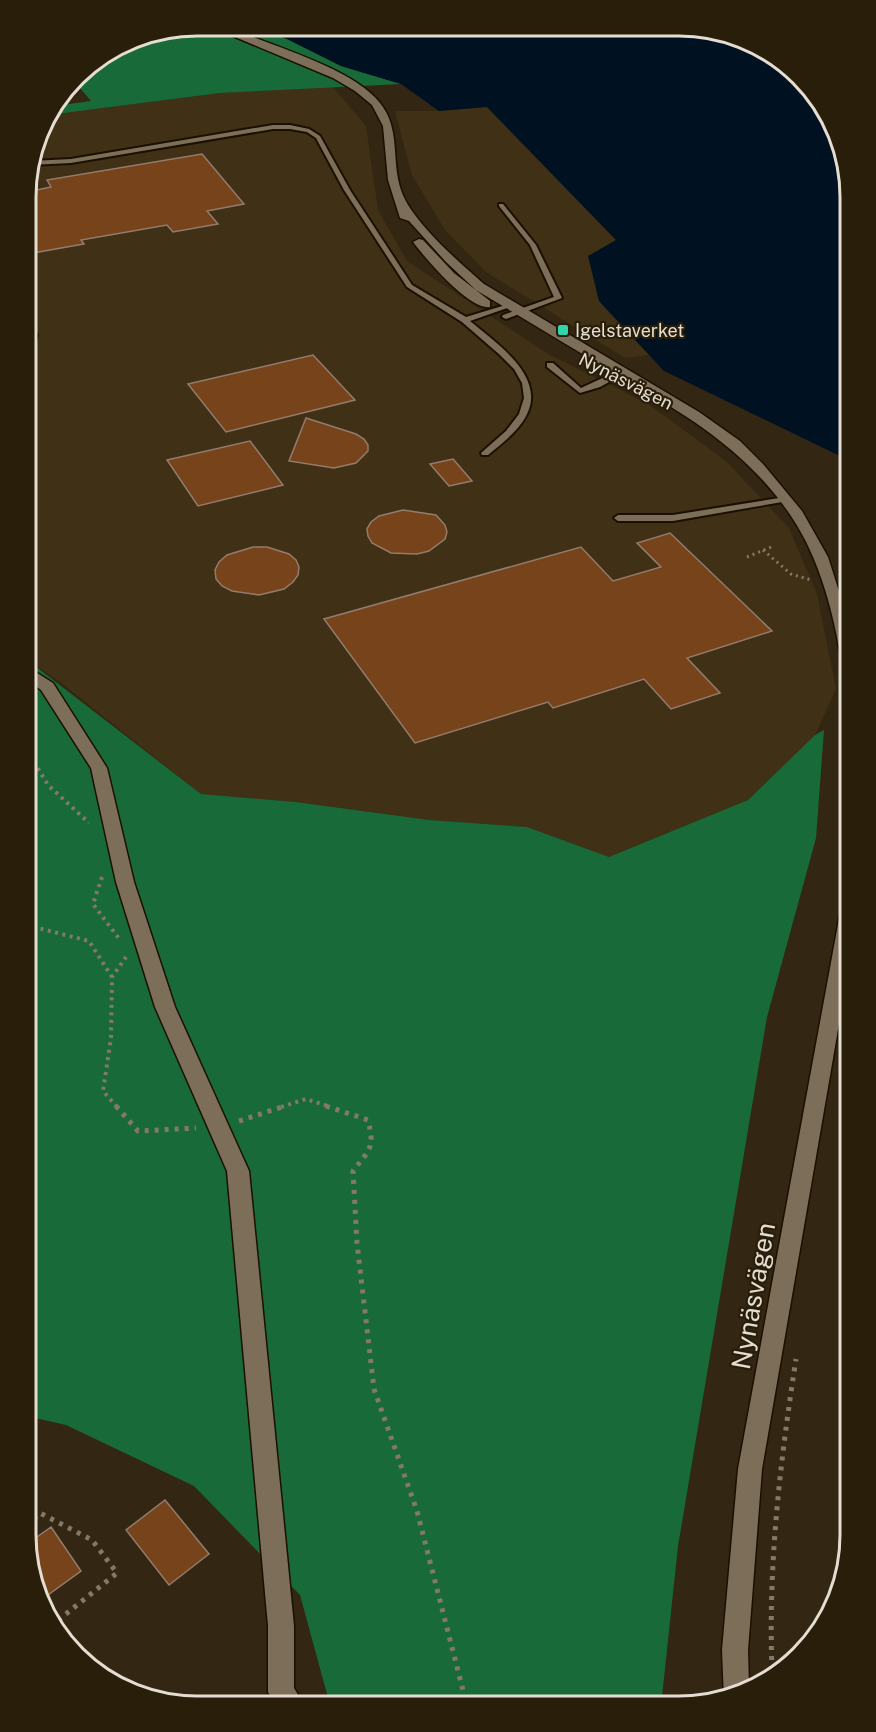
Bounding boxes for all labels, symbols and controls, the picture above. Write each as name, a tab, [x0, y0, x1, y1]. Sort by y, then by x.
place label: Igelstaverket	[575, 320, 684, 341]
marker: Igelstaverket	[556, 323, 570, 337]
street label: Nynäsvägen	[575, 348, 677, 414]
street label: Nynäsvägen	[725, 1220, 781, 1372]

